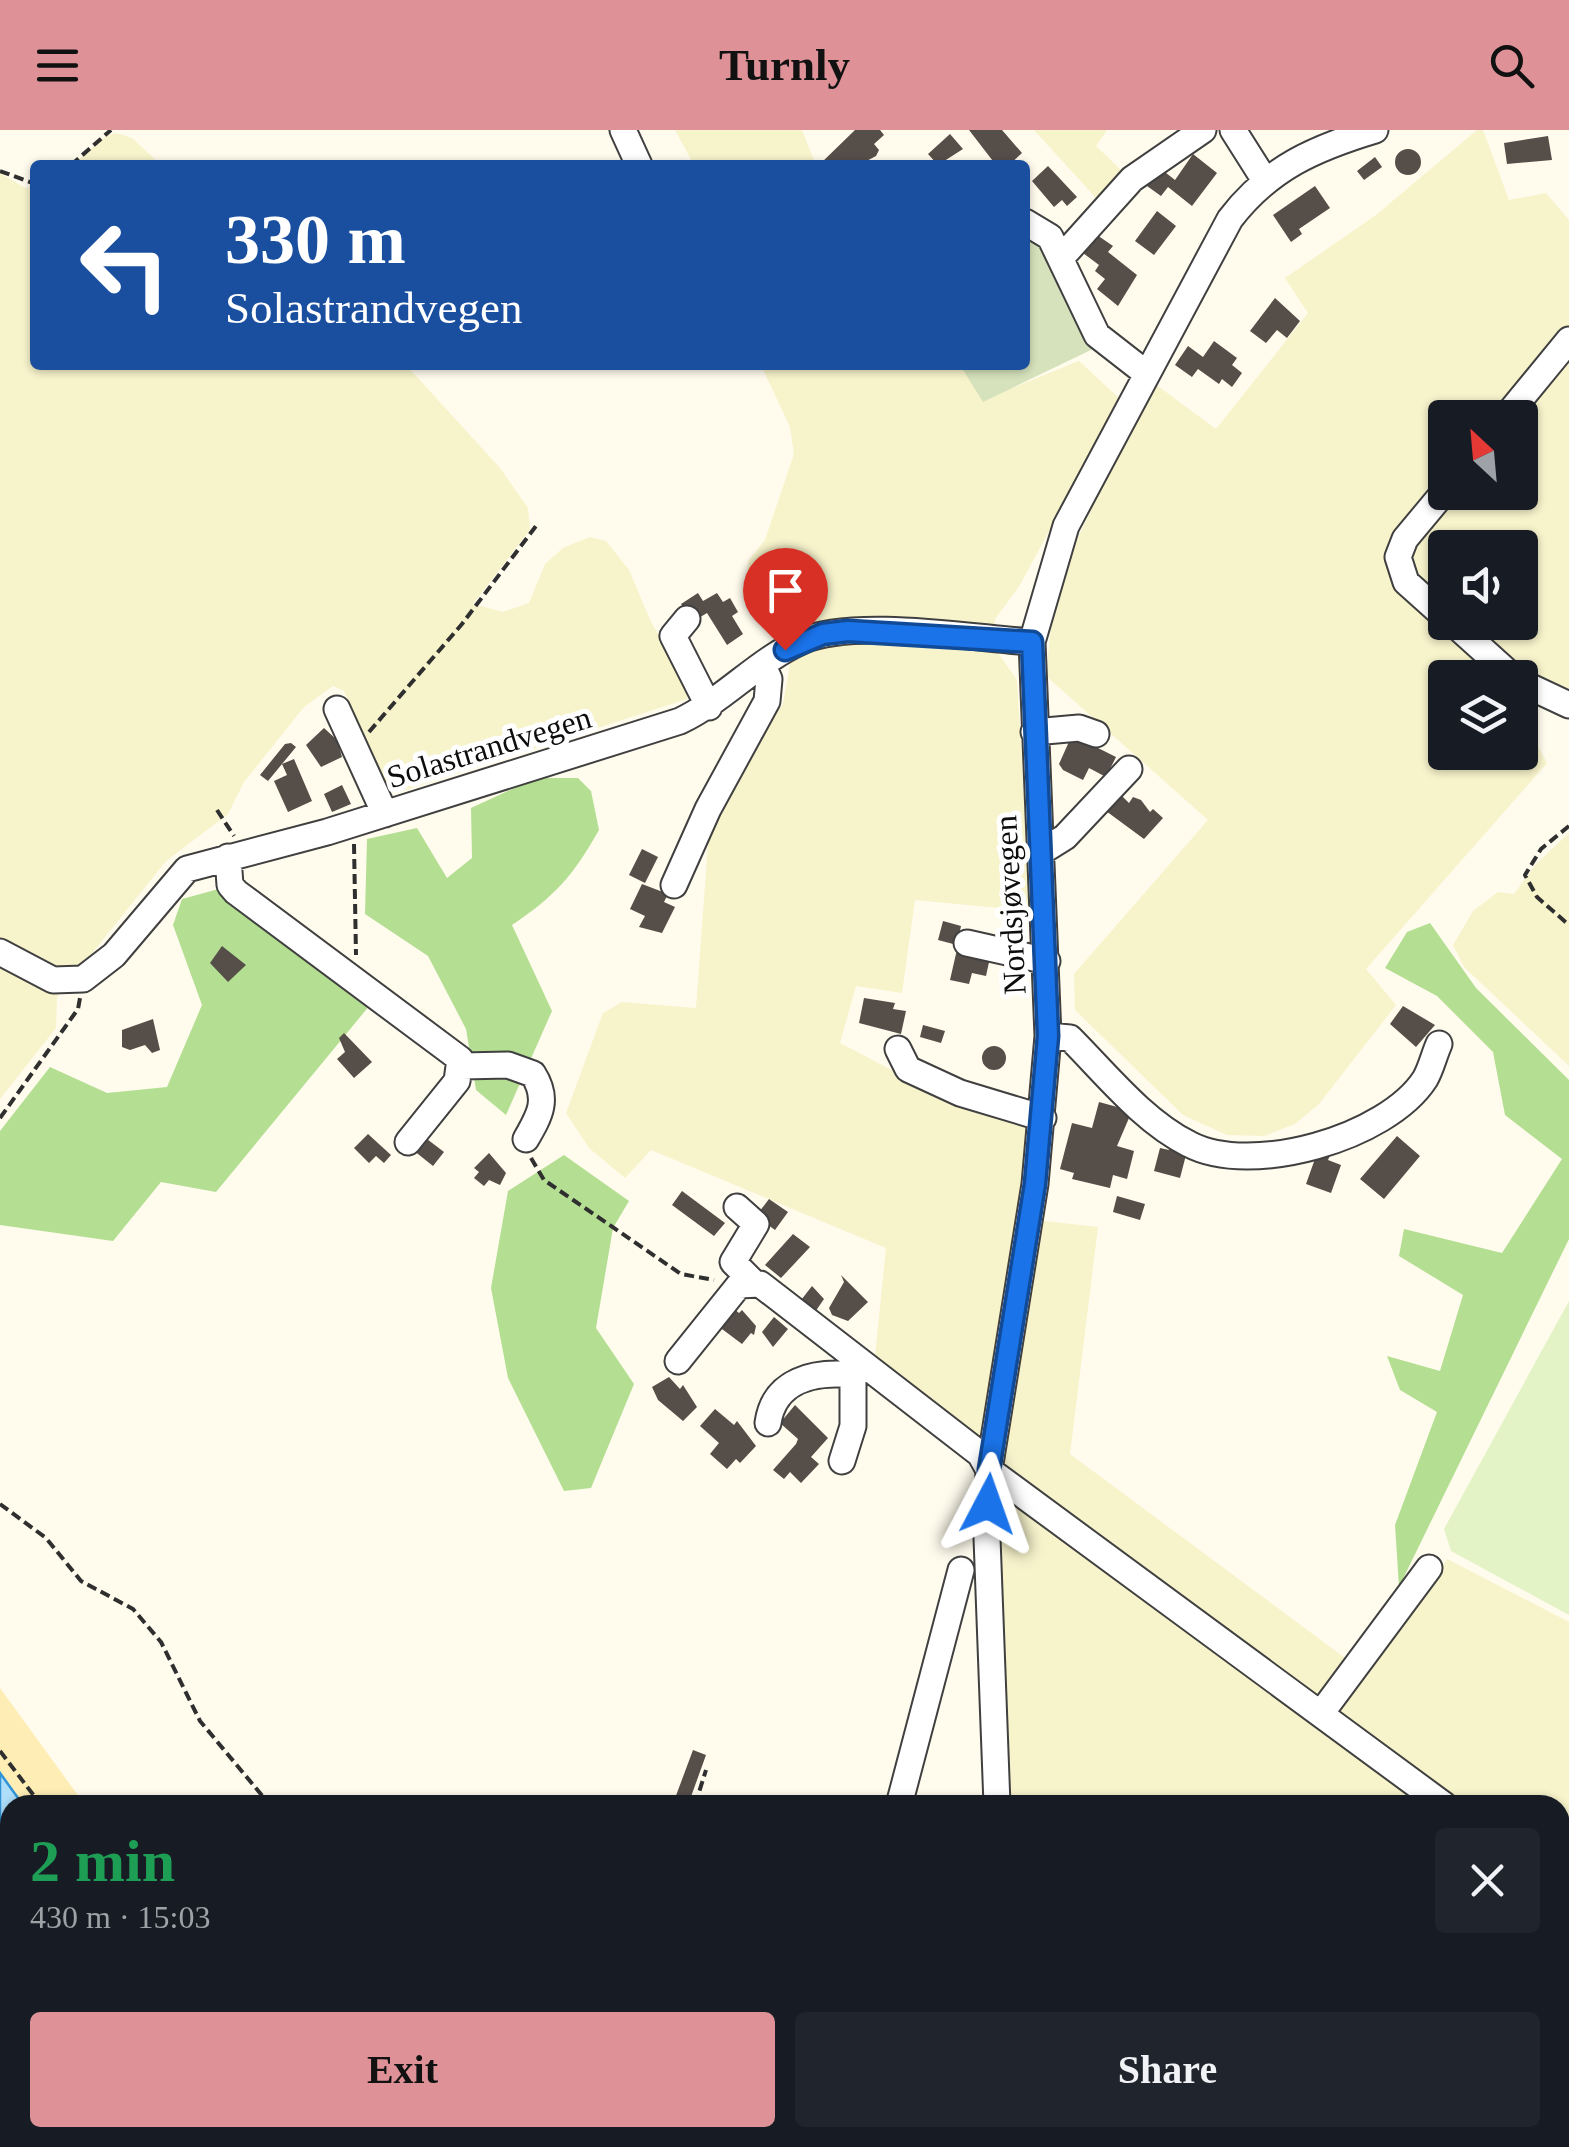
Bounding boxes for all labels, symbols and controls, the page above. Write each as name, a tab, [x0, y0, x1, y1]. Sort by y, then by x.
icon: menu	[30, 38, 85, 93]
icon: search	[1484, 38, 1539, 93]
text: Turnly	[719, 40, 850, 90]
icon: left	[60, 200, 190, 330]
text: 330 m	[225, 201, 406, 278]
text: Solastrandvegen	[225, 283, 522, 333]
north arrow	[1428, 400, 1538, 510]
map controls	[1428, 400, 1538, 770]
button: sound	[1428, 530, 1538, 640]
pin	[743, 548, 828, 651]
icon: arrive	[758, 563, 813, 618]
button: layers	[1428, 660, 1538, 770]
street label: Solastrandvegen	[383, 699, 595, 795]
street label: Nordsjøvegen	[987, 814, 1033, 996]
position arrow	[936, 1452, 1040, 1556]
text: 2 min	[30, 1828, 175, 1894]
button: close	[1435, 1828, 1540, 1933]
text: 430 m · 15:03	[30, 1899, 210, 1935]
button: Exit	[30, 2012, 775, 2127]
button: Share	[795, 2012, 1540, 2127]

